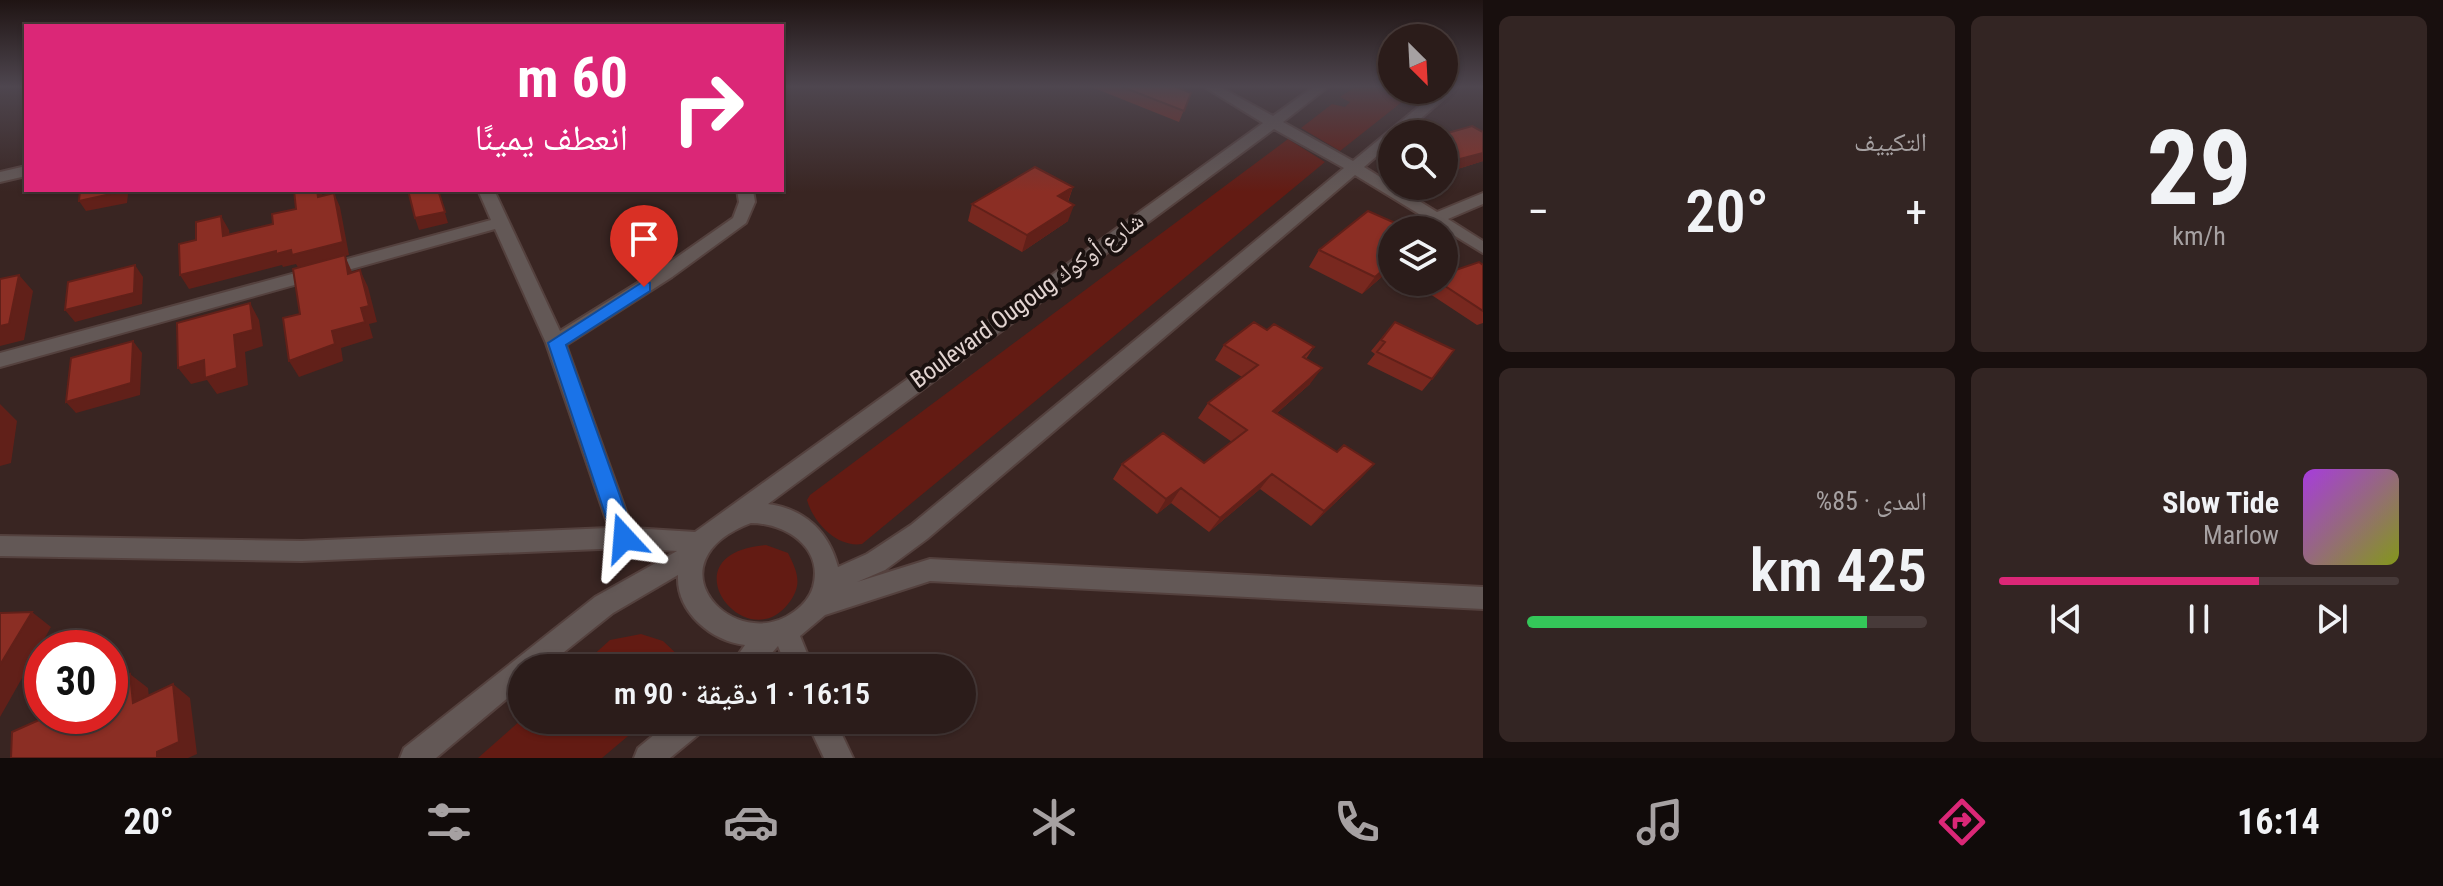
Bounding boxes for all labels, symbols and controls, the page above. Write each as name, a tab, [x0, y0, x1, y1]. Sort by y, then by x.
north arrow	[1378, 24, 1458, 104]
map controls	[1378, 24, 1458, 296]
text: 60 m	[517, 45, 628, 111]
icon: right	[656, 56, 760, 160]
text: 29	[2146, 108, 2252, 229]
text: انعطف يمينًا	[475, 117, 628, 159]
button: search	[1378, 120, 1458, 200]
text: التكييف	[1854, 127, 1927, 157]
text: 20°	[1685, 176, 1769, 247]
text: −	[1527, 186, 1549, 238]
text: +	[1905, 186, 1927, 238]
pin	[610, 205, 678, 287]
street label: Boulevard Ougoug شارع أوكوك	[905, 206, 1149, 395]
button: layers	[1378, 216, 1458, 296]
icon: arrive	[622, 217, 666, 261]
text: km/h	[2172, 221, 2226, 251]
text: Slow Tide	[2162, 485, 2279, 520]
text: المدى · 85%	[1816, 486, 1927, 516]
position arrow	[582, 496, 666, 580]
text: Marlow	[2203, 520, 2279, 550]
text: 425 km	[1750, 535, 1927, 606]
icon: previous	[2044, 597, 2088, 641]
icon: pause	[2177, 597, 2221, 641]
icon: next	[2310, 597, 2354, 641]
speed limit sign: 30	[24, 630, 128, 734]
text: 16:15 · 1 دقيقة · 90 m	[614, 676, 870, 711]
icon: filters	[421, 794, 477, 850]
icon: car	[723, 794, 779, 850]
icon: climate	[1026, 794, 1082, 850]
icon: phone	[1329, 794, 1385, 850]
icon: music	[1632, 794, 1688, 850]
icon: directions	[1934, 794, 1990, 850]
text: 20°	[123, 801, 174, 843]
text: 16:14	[2237, 801, 2320, 843]

